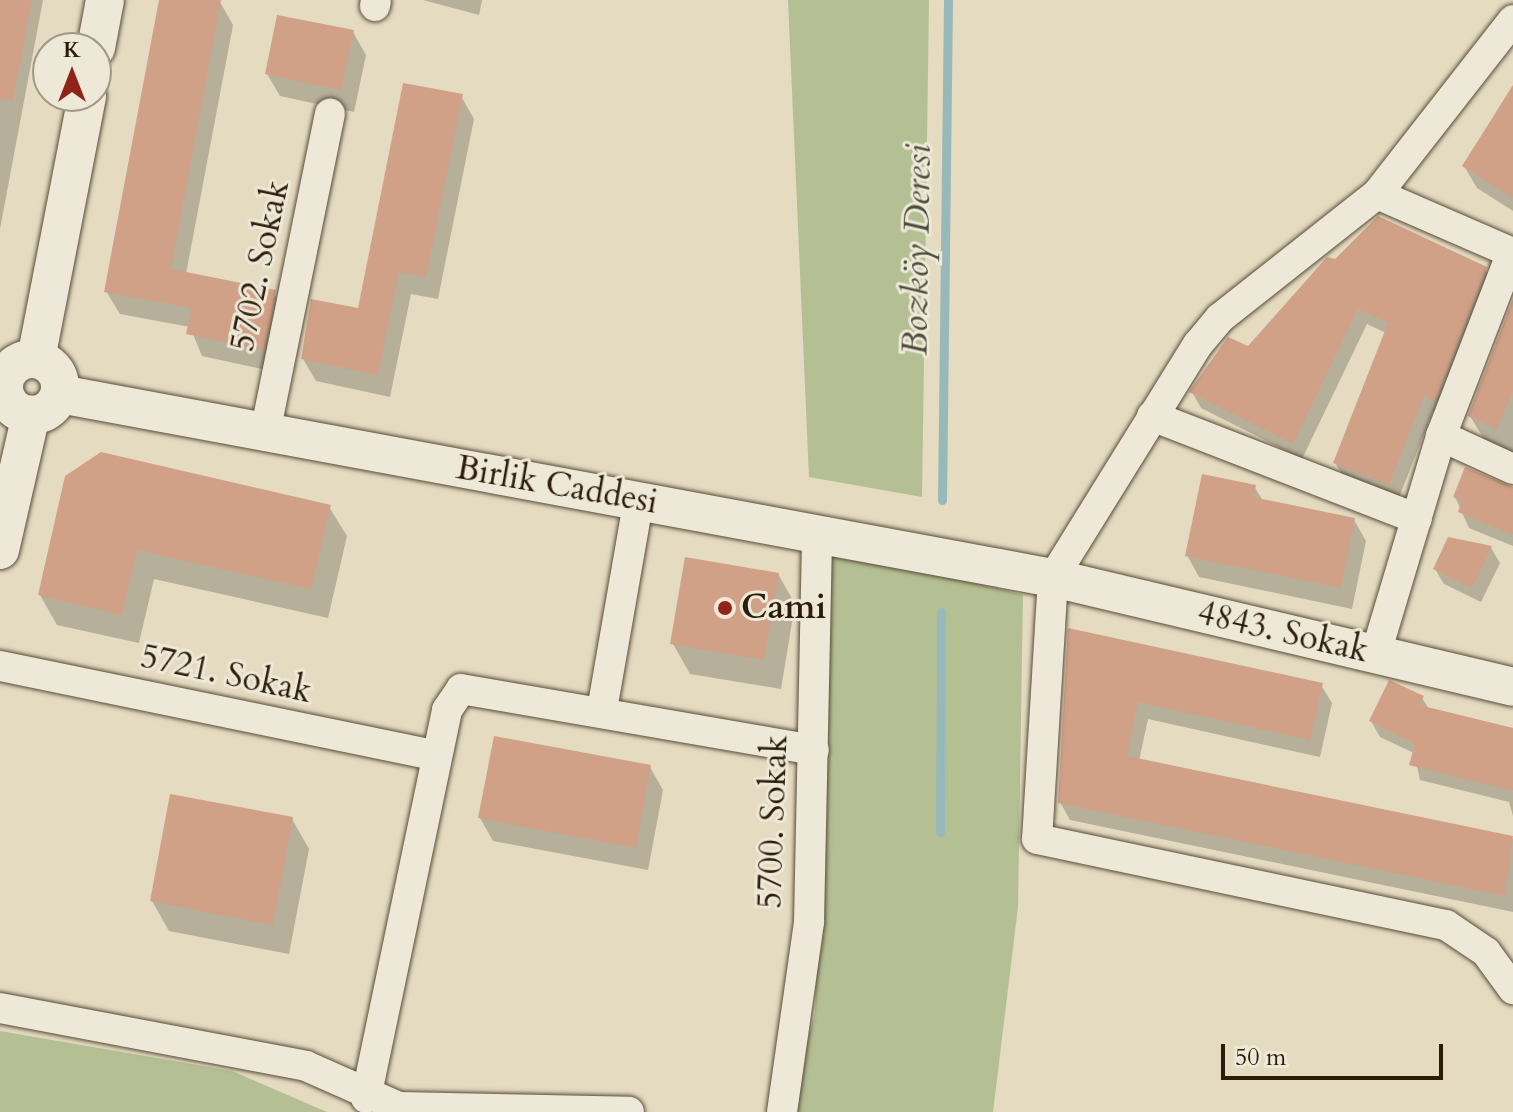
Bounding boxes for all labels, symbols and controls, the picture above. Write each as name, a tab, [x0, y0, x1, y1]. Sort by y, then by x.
north arrow	[32, 32, 112, 112]
text: K	[63, 35, 81, 65]
water label: Bozköy Deresi	[894, 144, 940, 356]
street label: 5702. Sokak	[222, 177, 298, 355]
street label: Birlik Caddesi	[453, 447, 661, 523]
place label: Cami	[741, 588, 826, 628]
street label: 4843. Sokak	[1194, 593, 1372, 671]
marker: Cami	[716, 599, 734, 617]
street label: 5721. Sokak	[137, 636, 315, 712]
street label: 5700. Sokak	[750, 734, 796, 910]
scale bar	[1225, 1028, 1447, 1078]
text: 50 m	[1235, 1041, 1286, 1074]

